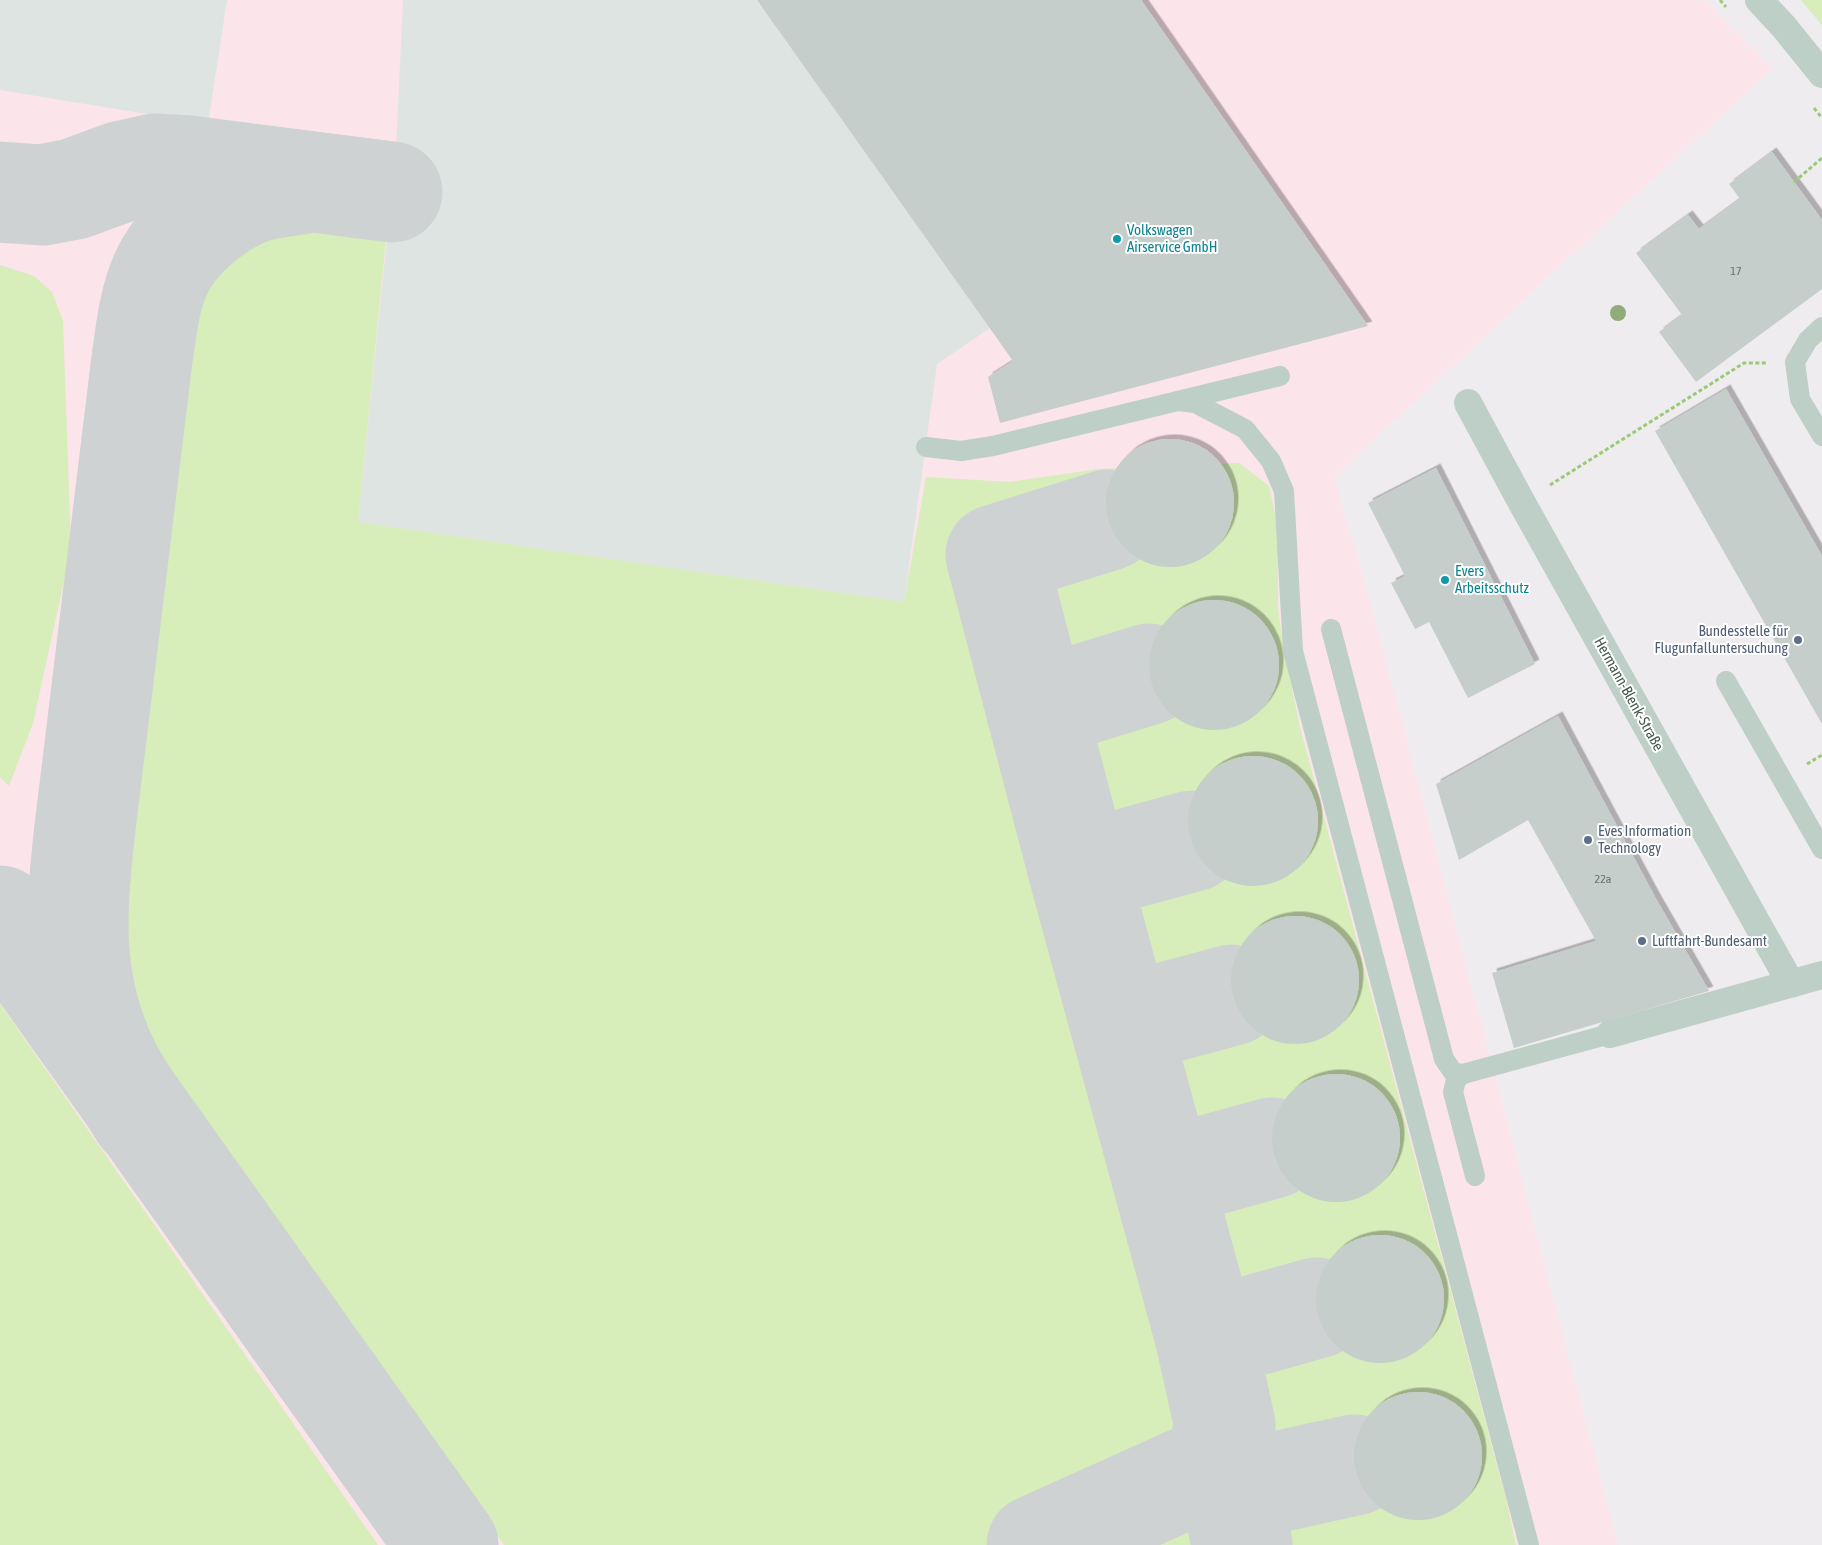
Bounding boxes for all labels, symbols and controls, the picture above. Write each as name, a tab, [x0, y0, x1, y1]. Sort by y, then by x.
place label: Volkswagen Airservice GmbH	[1127, 221, 1217, 255]
marker: Volkswagen Airservice GmbH	[1111, 233, 1123, 245]
house number: 17	[1730, 264, 1742, 278]
place label: Evers Arbeitsschutz	[1455, 562, 1529, 596]
marker: Evers Arbeitsschutz	[1439, 574, 1451, 586]
place label: Bundesstelle für Flugunfalluntersuchung	[1654, 622, 1789, 656]
street label: Hermann-Blenk-Straße	[1591, 634, 1668, 754]
marker: Bundesstelle für Flugunfalluntersuchung	[1792, 634, 1804, 646]
place label: Eves Information Technology	[1598, 822, 1691, 856]
marker: Eves Information Technology	[1582, 834, 1594, 846]
house number: 22a	[1595, 872, 1611, 886]
place label: Luftfahrt-Bundesamt	[1652, 932, 1767, 949]
marker: Luftfahrt-Bundesamt	[1636, 935, 1648, 947]

